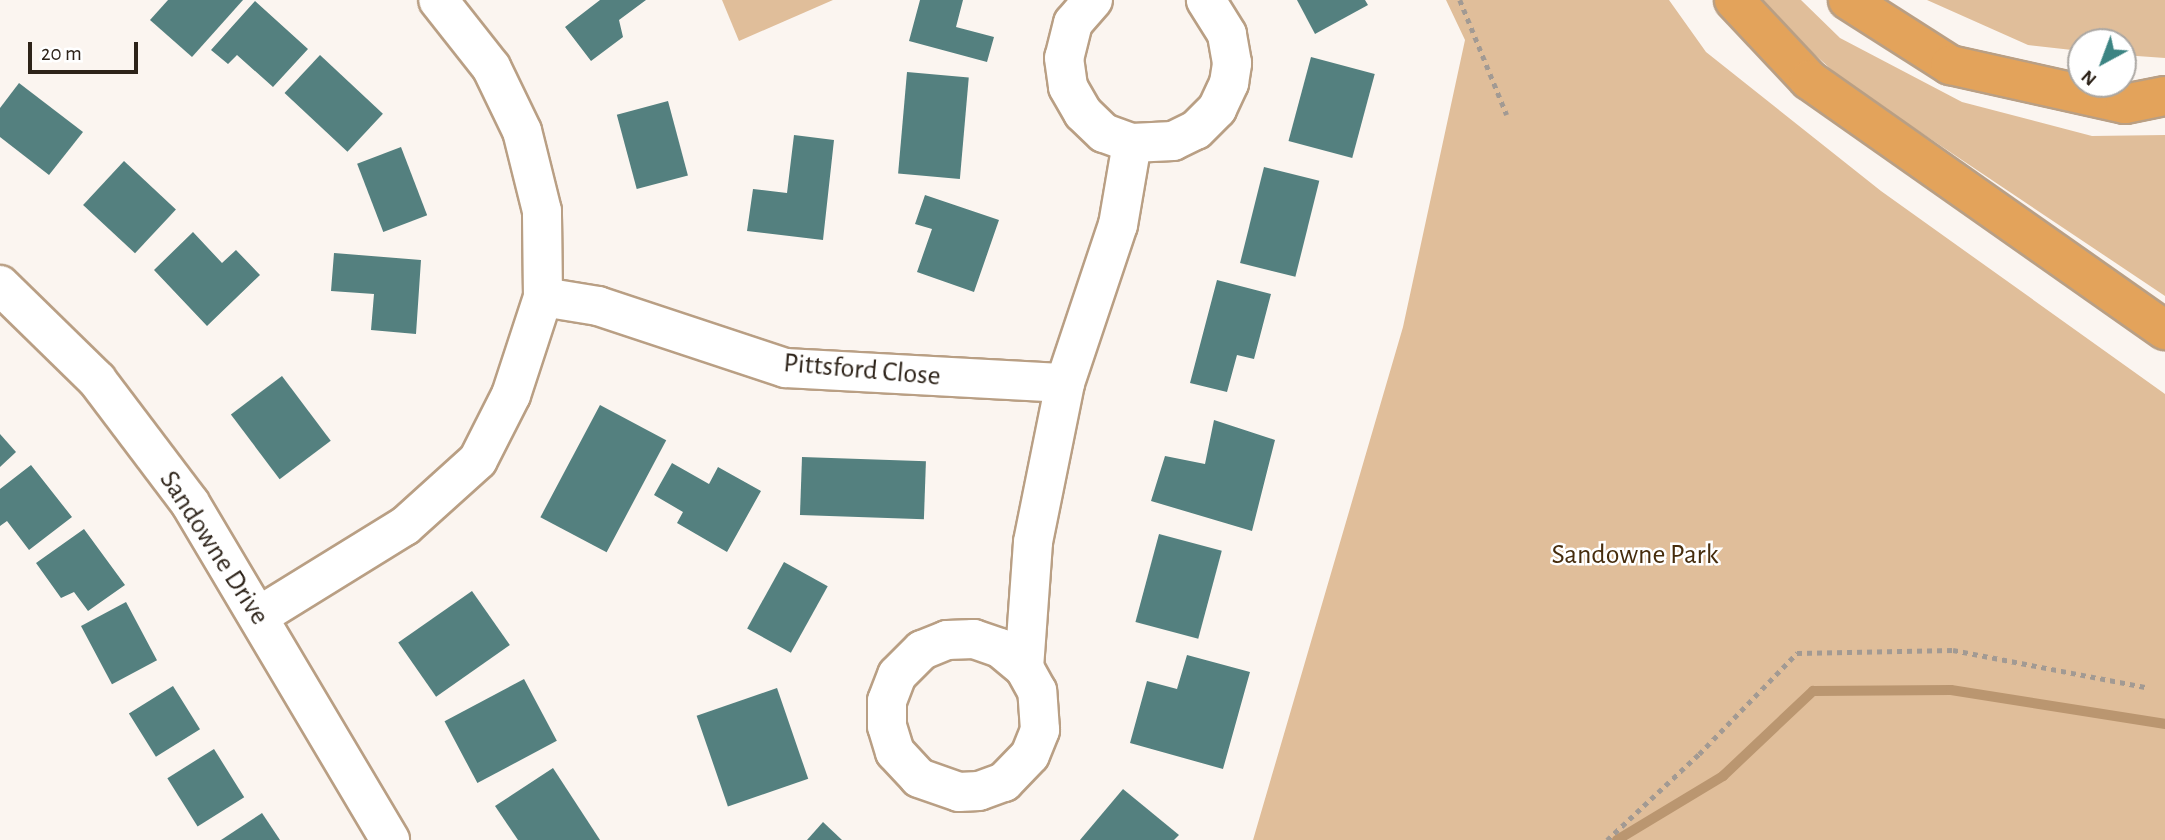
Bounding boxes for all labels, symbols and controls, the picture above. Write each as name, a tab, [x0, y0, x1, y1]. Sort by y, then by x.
scale bar	[32, 28, 142, 72]
north arrow	[2067, 28, 2137, 98]
text: 20 m	[41, 43, 82, 64]
text: N	[2078, 66, 2100, 89]
street label: Pittsford Close	[782, 346, 942, 394]
street label: Sandowne Drive	[152, 465, 276, 631]
park label: Sandowne Park	[1552, 538, 1718, 572]

